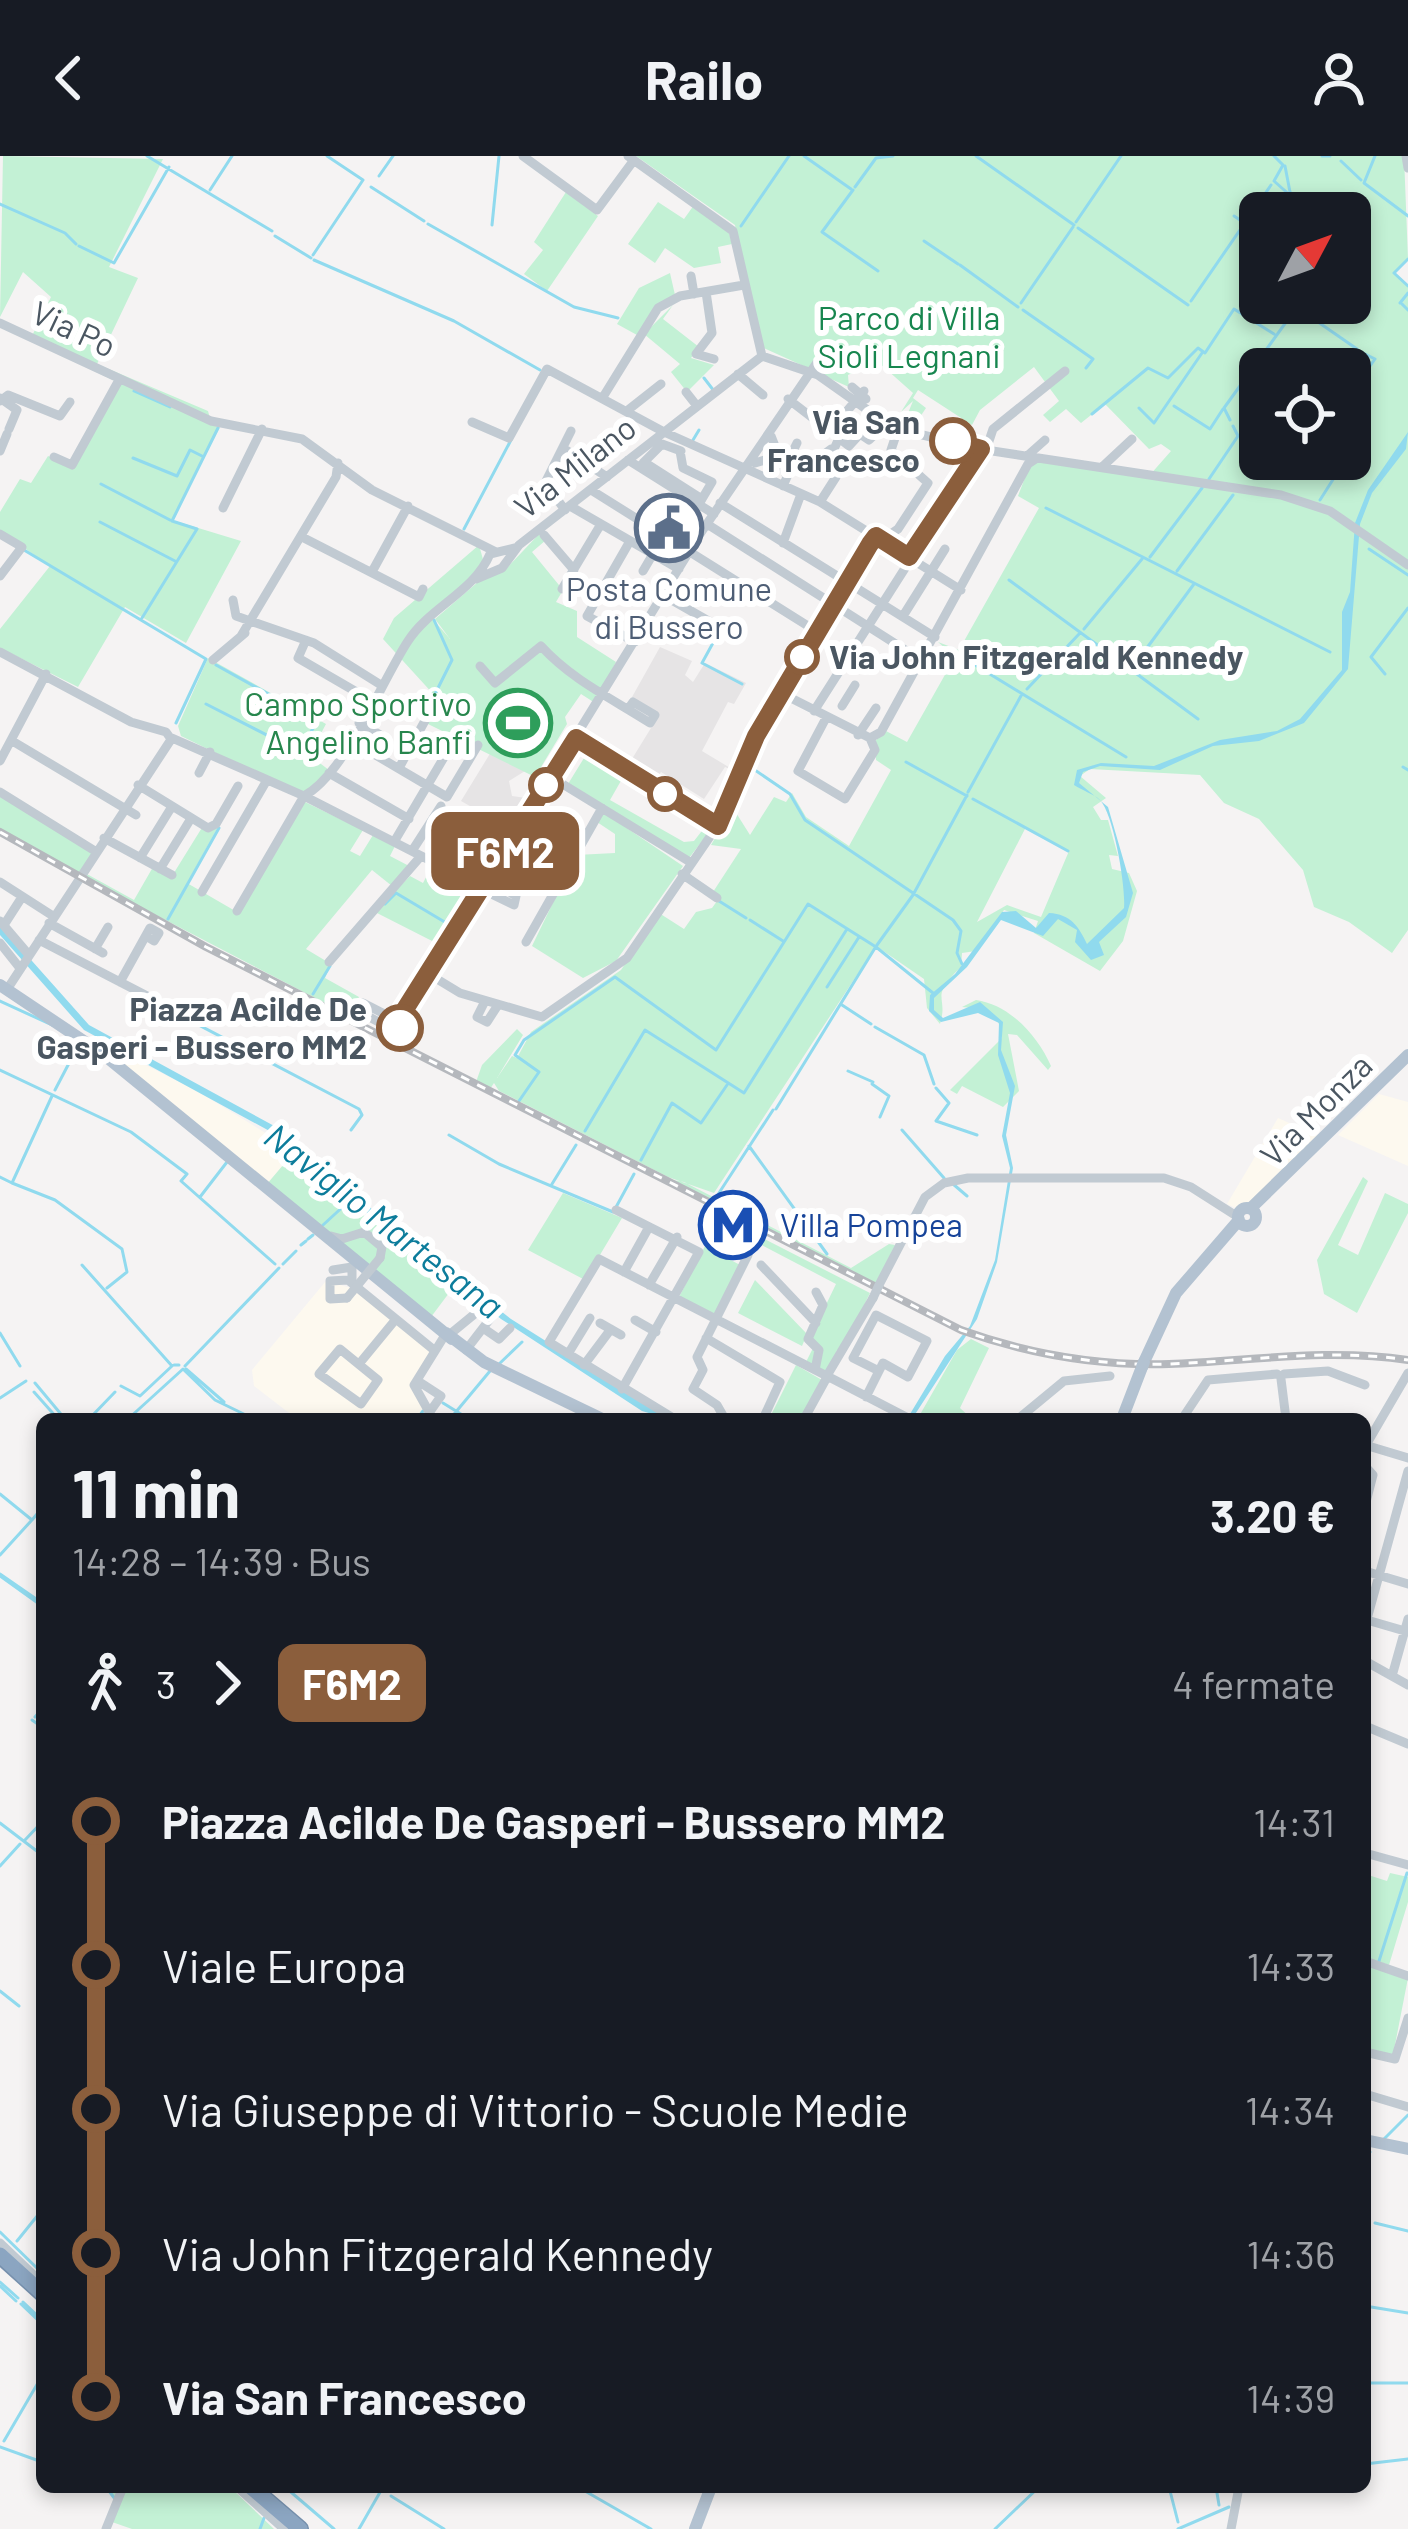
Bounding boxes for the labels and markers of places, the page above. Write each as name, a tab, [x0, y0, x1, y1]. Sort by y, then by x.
place label: Via San Francesco	[767, 401, 920, 479]
marker: Via San Francesco	[931, 419, 975, 463]
public building icon: Posta Comune di Bussero	[634, 493, 704, 563]
place label: Posta Comune di Bussero	[566, 568, 772, 646]
place label: Via John Fitzgerald Kennedy	[829, 636, 1244, 676]
marker: Via John Fitzgerald Kennedy	[786, 641, 818, 673]
place label: Campo Sportivo Angelino Banfi	[244, 683, 472, 761]
sports icon: Campo Sportivo Angelino Banfi	[483, 688, 553, 758]
unlabelled marker	[530, 769, 562, 801]
unlabelled marker	[649, 778, 681, 810]
place label: Piazza Acilde De Gasperi - Bussero MM2	[36, 988, 367, 1066]
marker: Piazza Acilde De Gasperi - Bussero MM2	[378, 1006, 422, 1050]
metro station icon: Villa Pompea	[698, 1190, 768, 1260]
place label: Villa Pompea	[780, 1204, 963, 1244]

